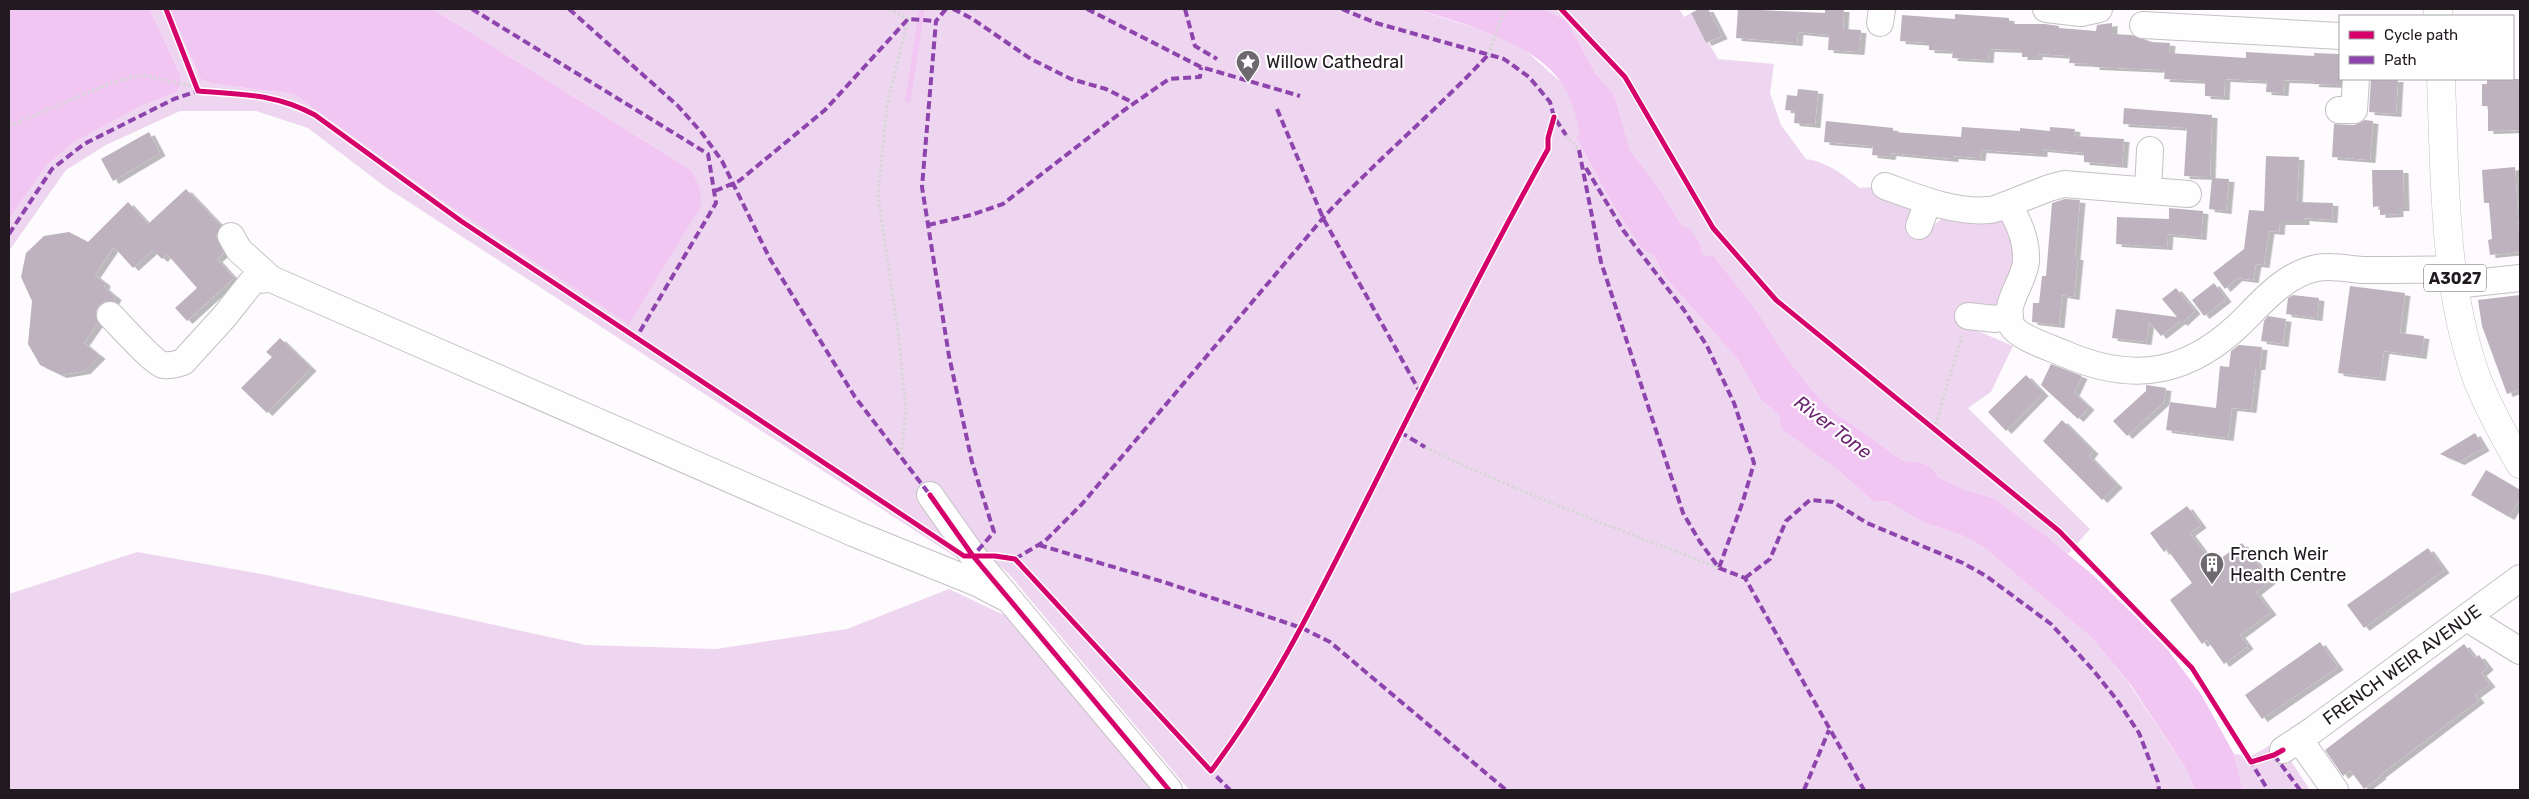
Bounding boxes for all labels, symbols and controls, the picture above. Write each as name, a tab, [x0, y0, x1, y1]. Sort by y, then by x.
legend	[2339, 15, 2514, 80]
text: Cycle path	[2384, 26, 2458, 44]
place icon: Willow Cathedral	[1235, 49, 1261, 83]
place label: Willow Cathedral	[1266, 51, 1404, 73]
text: Path	[2384, 51, 2417, 69]
road number: A3027	[2424, 264, 2486, 292]
water label: River Tone	[1790, 390, 1877, 464]
place label: French Weir Health Centre	[2230, 543, 2346, 586]
building icon: French Weir Health Centre	[2199, 551, 2225, 585]
street label: FRENCH WEIR AVENUE	[2318, 600, 2486, 730]

